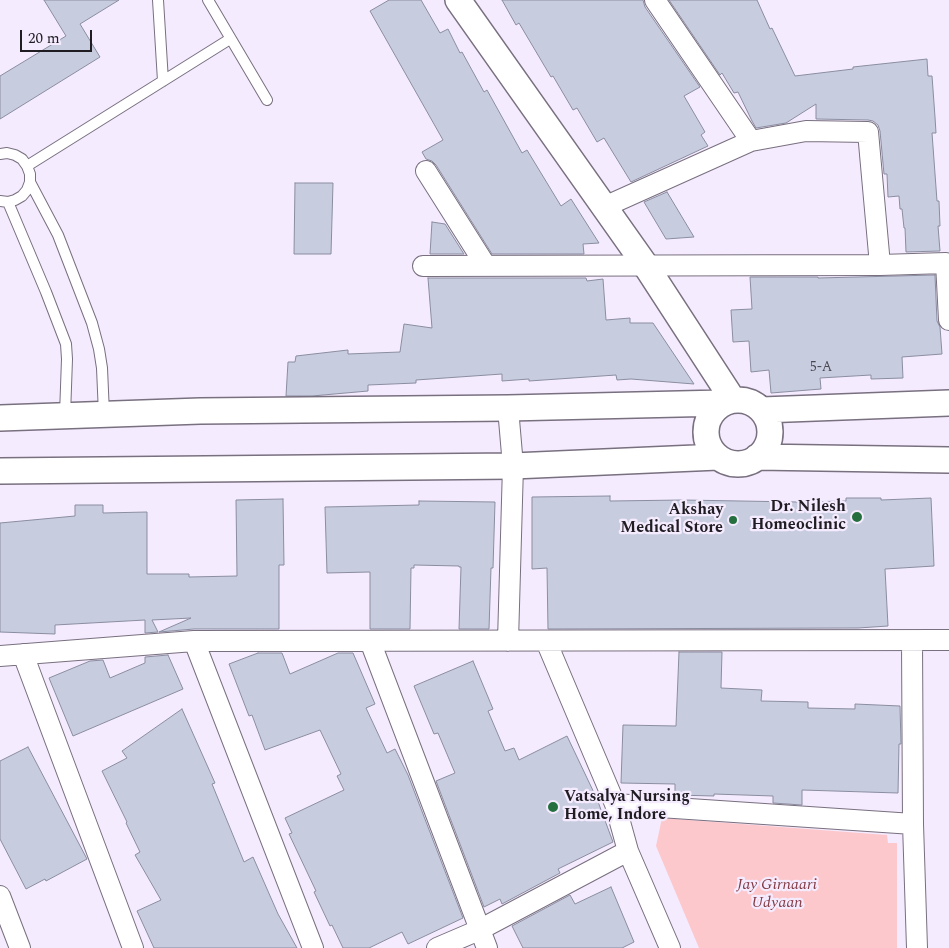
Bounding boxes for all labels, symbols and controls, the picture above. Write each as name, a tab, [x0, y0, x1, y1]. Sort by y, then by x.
scale bar	[22, 20, 95, 52]
text: 20 m	[28, 27, 60, 50]
house number: 5-A	[810, 360, 832, 376]
place label: Dr. Nilesh Homeoclinic	[751, 498, 846, 536]
place label: Akshay Medical Store	[620, 501, 723, 539]
marker: Dr. Nilesh Homeoclinic	[850, 510, 864, 524]
marker: Akshay Medical Store	[727, 514, 739, 526]
place label: Vatsalya Nursing Home, Indore	[564, 788, 690, 826]
marker: Vatsalya Nursing Home, Indore	[546, 800, 560, 814]
park label: Jay Girnaari Udyaan	[737, 876, 817, 914]

